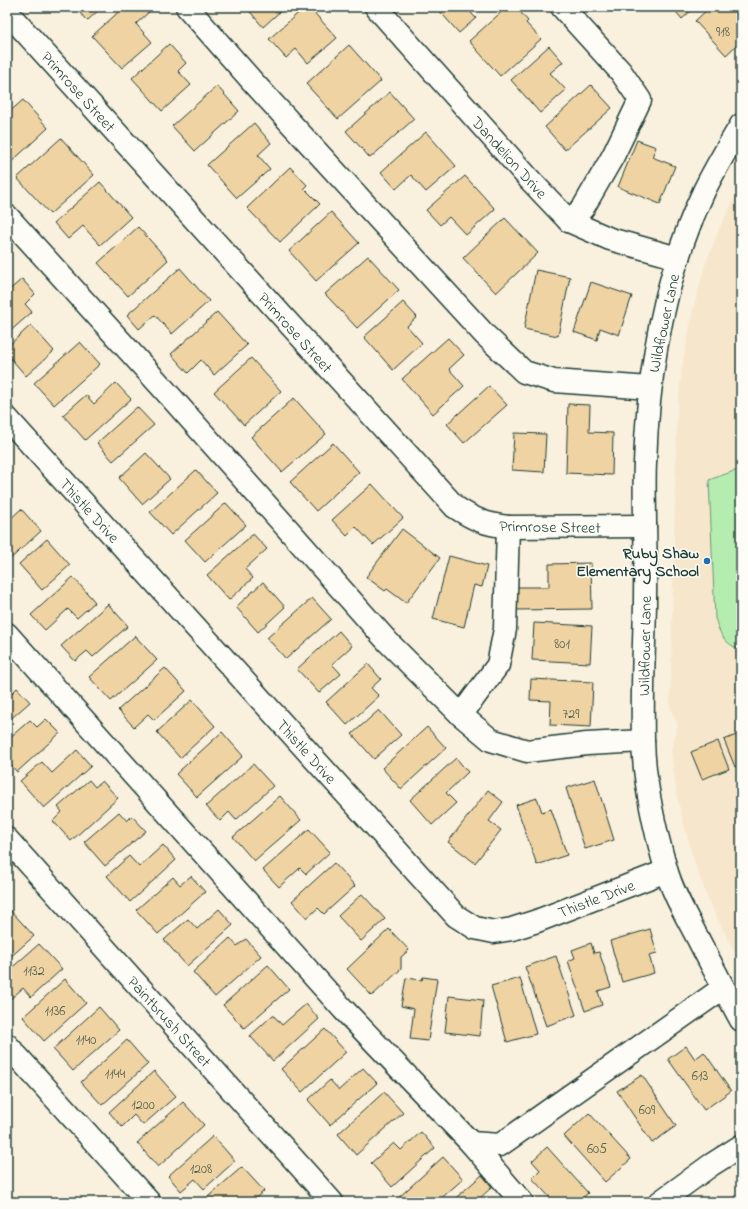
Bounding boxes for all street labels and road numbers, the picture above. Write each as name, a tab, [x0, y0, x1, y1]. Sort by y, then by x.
street label: Primrose Street	[35, 47, 121, 139]
street label: Dandelion Drive	[464, 111, 553, 205]
street label: Wildflower Lane	[643, 271, 687, 375]
street label: Primrose Street	[252, 288, 338, 380]
street label: Thistle Drive	[53, 473, 125, 550]
street label: Primrose Street	[499, 515, 602, 541]
street label: Wildflower Lane	[633, 595, 659, 696]
street label: Thistle Drive	[270, 714, 342, 791]
street label: Thistle Drive	[555, 874, 639, 925]
street label: Paintbrush Street	[121, 971, 217, 1074]

